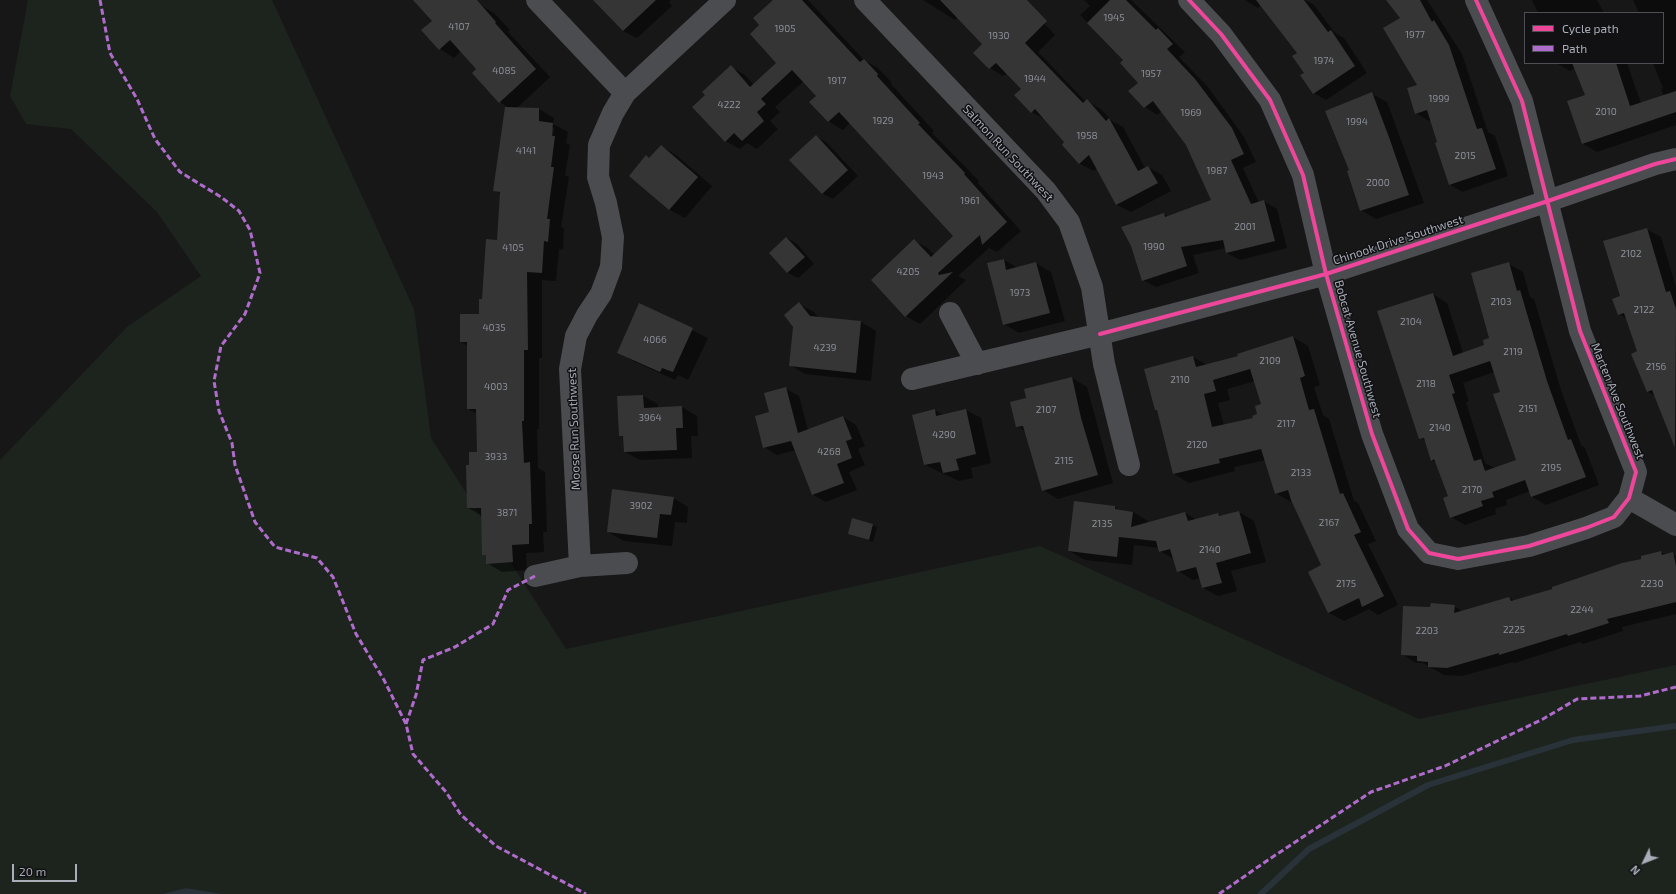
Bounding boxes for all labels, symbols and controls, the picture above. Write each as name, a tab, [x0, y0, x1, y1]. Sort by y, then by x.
house number: 1945	[1103, 12, 1125, 24]
legend	[1524, 12, 1664, 64]
house number: 4107	[448, 21, 470, 33]
text: Cycle path	[1562, 21, 1619, 35]
house number: 1905	[774, 23, 796, 35]
house number: 1977	[1405, 29, 1425, 41]
house number: 1930	[988, 30, 1010, 42]
text: Path	[1562, 41, 1587, 55]
house number: 1974	[1314, 55, 1334, 67]
house number: 4085	[492, 65, 516, 77]
house number: 1957	[1141, 68, 1161, 80]
house number: 1944	[1024, 73, 1046, 85]
house number: 1917	[828, 75, 846, 87]
house number: 1999	[1428, 93, 1450, 105]
house number: 4222	[717, 99, 741, 111]
street label: Salmon Run Southwest	[960, 102, 1056, 204]
house number: 2010	[1595, 106, 1617, 118]
house number: 1969	[1180, 107, 1202, 119]
house number: 1929	[872, 115, 894, 127]
house number: 1994	[1346, 116, 1368, 128]
house number: 1958	[1076, 130, 1098, 142]
house number: 4141	[516, 145, 536, 157]
house number: 2015	[1455, 150, 1475, 162]
house number: 1987	[1207, 165, 1227, 177]
house number: 1943	[922, 170, 944, 182]
house number: 2000	[1366, 177, 1390, 189]
house number: 1961	[960, 195, 980, 207]
street label: Chinook Drive Southwest	[1331, 212, 1465, 268]
house number: 2001	[1234, 221, 1256, 233]
house number: 1990	[1143, 241, 1165, 253]
house number: 4105	[502, 242, 524, 254]
house number: 2102	[1620, 248, 1642, 260]
house number: 4205	[896, 266, 920, 278]
street label: Bobcat Avenue Southwest	[1331, 278, 1385, 420]
house number: 1973	[1010, 287, 1030, 299]
house number: 2103	[1490, 296, 1512, 308]
house number: 2122	[1634, 304, 1654, 316]
house number: 2104	[1400, 316, 1422, 328]
house number: 4035	[482, 322, 506, 334]
house number: 4066	[643, 334, 667, 346]
street label: Marten Ave Southwest	[1588, 341, 1648, 461]
house number: 4239	[813, 342, 837, 354]
house number: 2119	[1503, 346, 1523, 358]
house number: 2109	[1259, 355, 1281, 367]
house number: 2156	[1646, 361, 1666, 373]
street label: Moose Run Southwest	[565, 368, 583, 490]
house number: 2110	[1170, 374, 1190, 386]
house number: 2118	[1416, 378, 1436, 390]
house number: 4003	[484, 381, 508, 393]
house number: 2151	[1519, 403, 1537, 415]
house number: 2107	[1036, 404, 1056, 416]
house number: 3964	[638, 412, 662, 424]
house number: 2117	[1277, 418, 1295, 430]
house number: 2140	[1429, 422, 1451, 434]
house number: 4290	[932, 429, 956, 441]
house number: 2120	[1186, 439, 1208, 451]
house number: 4268	[817, 446, 841, 458]
house number: 3933	[485, 451, 507, 463]
house number: 2115	[1055, 455, 1073, 467]
house number: 2195	[1541, 462, 1561, 474]
house number: 2133	[1291, 467, 1311, 479]
house number: 2170	[1462, 484, 1482, 496]
house number: 3902	[630, 500, 652, 512]
house number: 3871	[497, 507, 517, 519]
house number: 2167	[1319, 517, 1339, 529]
house number: 2135	[1092, 518, 1112, 530]
house number: 2140	[1199, 544, 1221, 556]
house number: 2175	[1336, 578, 1356, 590]
house number: 2230	[1641, 578, 1663, 590]
house number: 2244	[1570, 604, 1594, 616]
house number: 2225	[1503, 624, 1525, 636]
house number: 2203	[1416, 625, 1438, 637]
north arrow	[1624, 842, 1664, 882]
scale bar	[14, 856, 79, 882]
text: N	[1627, 863, 1642, 878]
text: 20 m	[19, 864, 46, 878]

